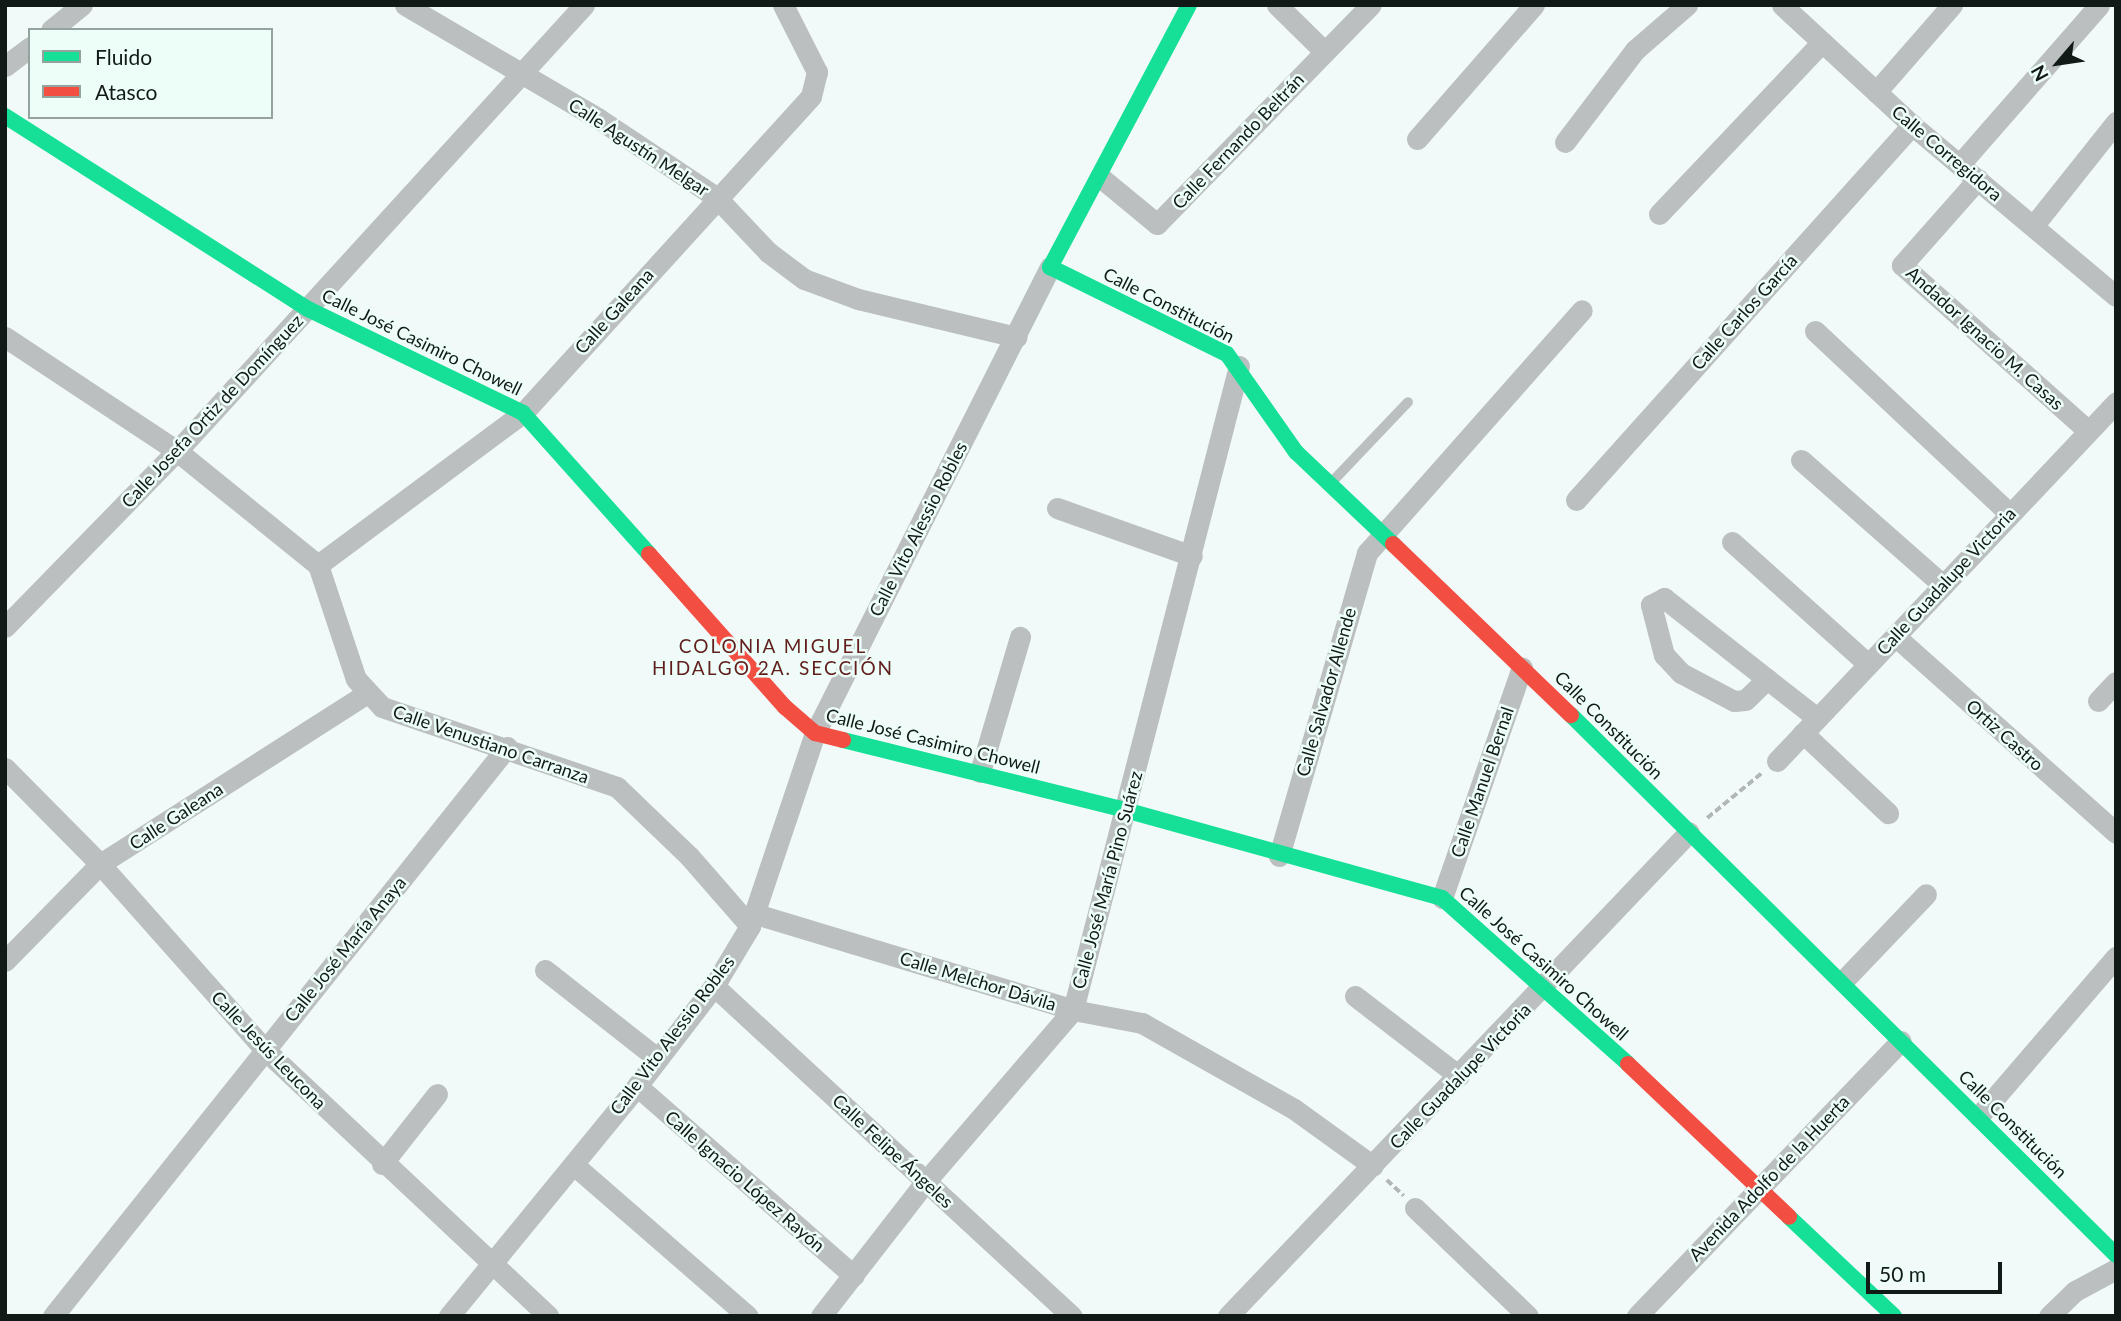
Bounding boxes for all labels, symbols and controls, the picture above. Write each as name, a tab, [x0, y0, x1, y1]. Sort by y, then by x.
legend	[28, 28, 273, 119]
north arrow	[2023, 28, 2093, 98]
text: Fluido	[95, 44, 152, 69]
text: N	[2026, 61, 2053, 85]
street label: Calle Fernando Beltrán	[1168, 69, 1308, 213]
text: Atasco	[95, 79, 157, 104]
street label: Calle Agustín Melgar	[564, 93, 714, 201]
street label: Calle Corregidora	[1888, 101, 2006, 205]
street label: Calle Carlos García	[1686, 250, 1802, 374]
street label: Andador Ignacio M. Casas	[1902, 262, 2068, 414]
street label: Calle Constitución	[1100, 263, 1238, 347]
street label: Calle Galeana	[570, 264, 658, 358]
street label: Calle José Casimiro Chowell	[318, 284, 526, 400]
street label: Calle Josefa Ortiz de Domínguez	[117, 310, 307, 512]
street label: Calle Vito Alessio Robles	[864, 437, 972, 621]
street label: Calle Guadalupe Victoria	[1872, 502, 2020, 660]
street label: Calle Salvador Allende	[1291, 605, 1361, 779]
district label: COLONIA MIGUEL HIDALGO 2A. SECCIÓN	[654, 635, 892, 679]
street label: Calle Constitución	[1550, 666, 1668, 784]
street label: Ortiz Castro	[1962, 695, 2048, 775]
street label: Calle Venustiano Carranza	[390, 700, 592, 788]
street label: Calle José Casimiro Chowell	[823, 704, 1043, 778]
street label: Calle Manuel Bernal	[1446, 704, 1518, 860]
street label: Calle José María Pino Suárez	[1067, 768, 1147, 992]
street label: Calle Galeana	[125, 778, 227, 854]
street label: Calle José María Anaya	[279, 872, 411, 1026]
street label: Calle José Casimiro Chowell	[1455, 881, 1633, 1045]
street label: Calle Melchor Dávila	[897, 947, 1059, 1015]
street label: Calle Vito Alessio Robles	[605, 951, 739, 1119]
street label: Calle Jesús Leucona	[207, 986, 331, 1114]
street label: Calle Guadalupe Victoria	[1385, 999, 1535, 1153]
street label: Calle Constitución	[1954, 1065, 2072, 1183]
street label: Calle Felipe Ángeles	[828, 1089, 958, 1213]
street label: Avenida Adolfo de la Huerta	[1684, 1091, 1854, 1265]
street label: Calle Ignacio López Rayón	[661, 1106, 829, 1256]
scale bar	[1869, 1248, 2006, 1292]
text: 50 m	[1879, 1261, 1926, 1286]

